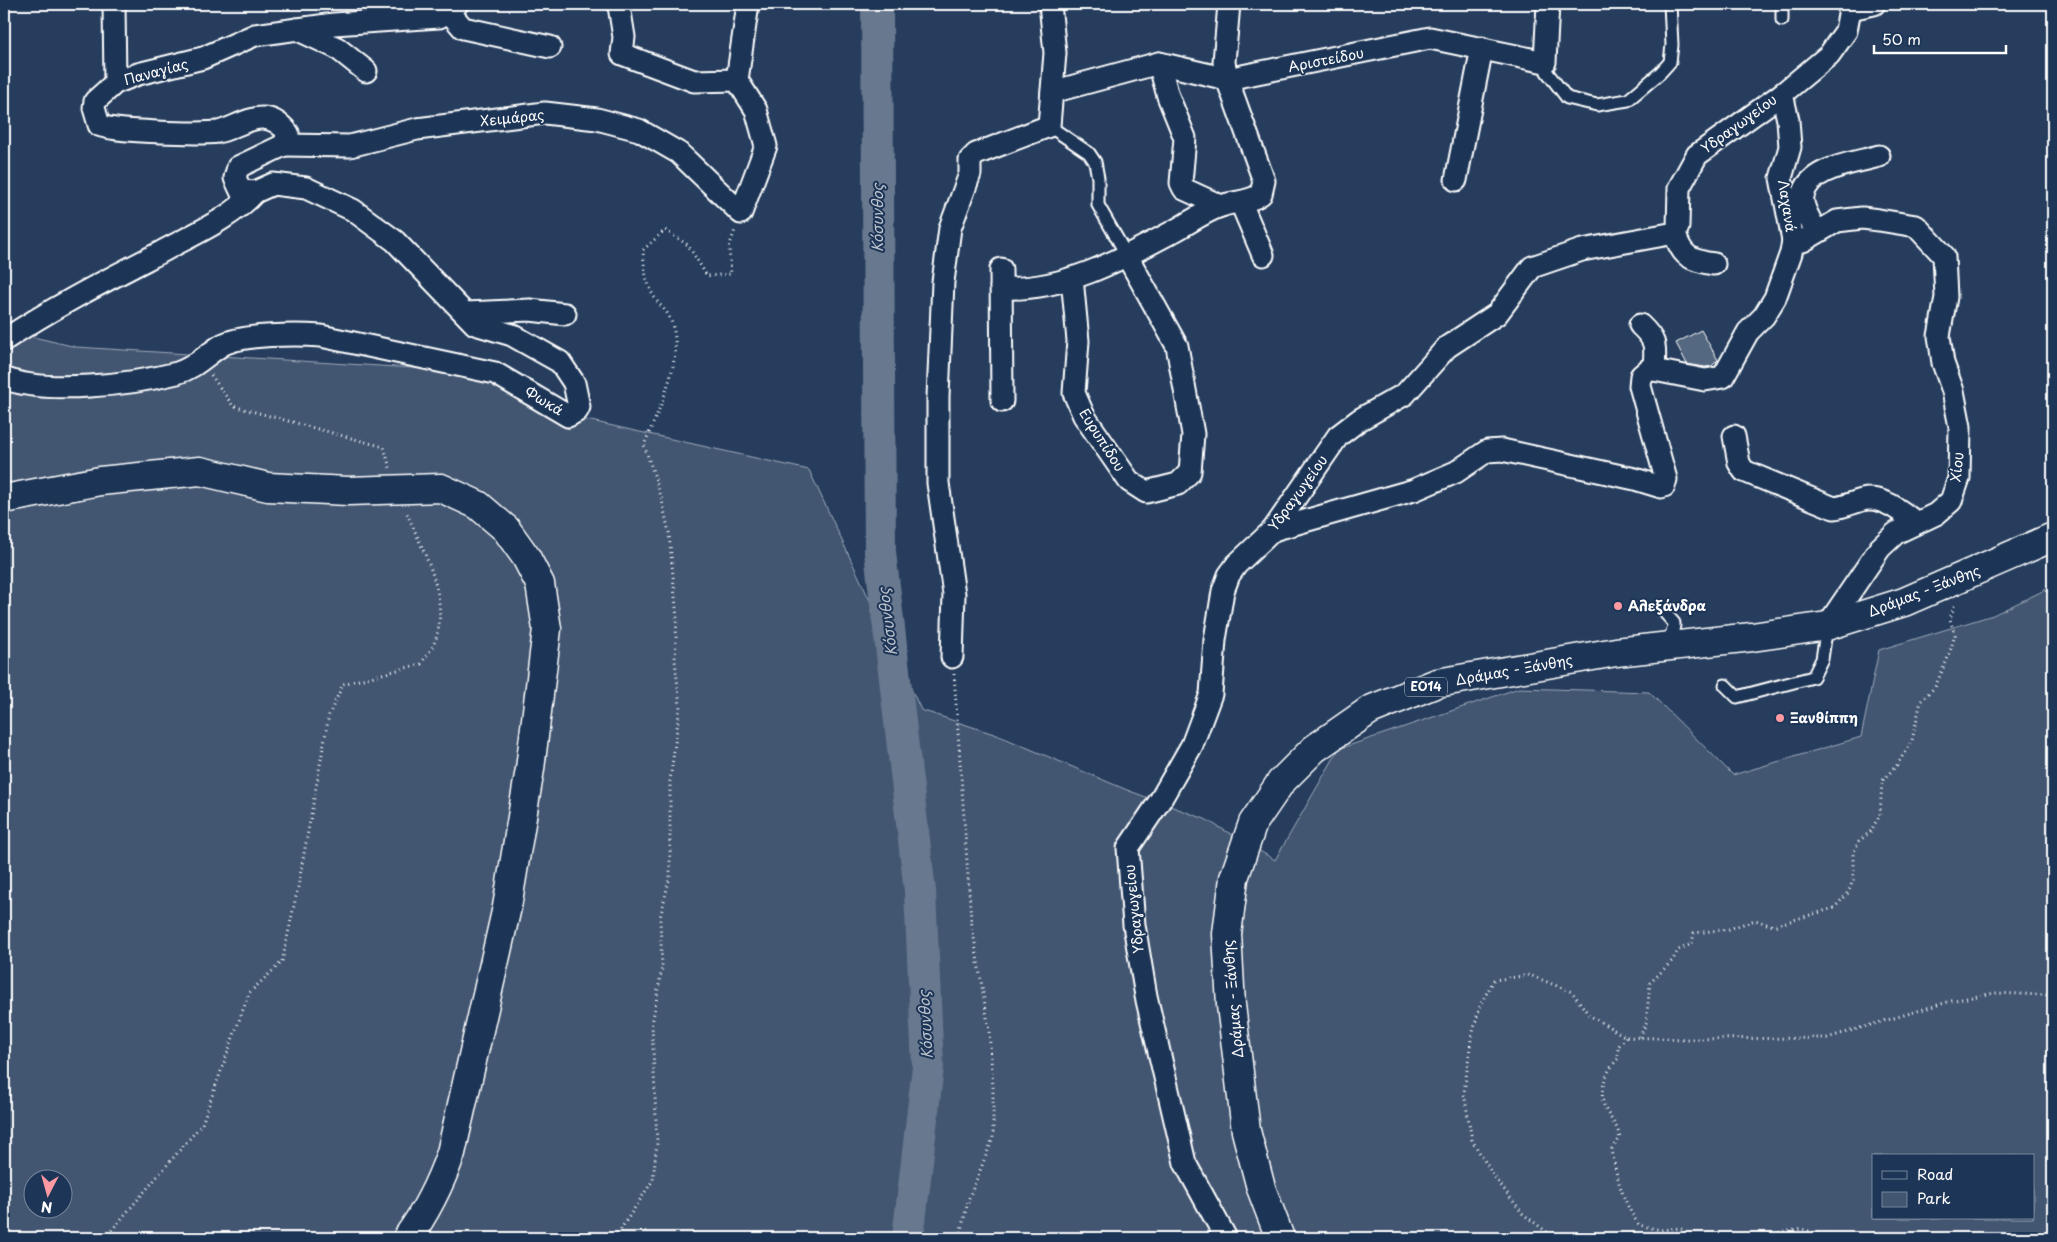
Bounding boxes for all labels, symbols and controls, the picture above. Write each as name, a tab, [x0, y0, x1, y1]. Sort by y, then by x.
scale bar	[1874, 22, 2007, 54]
text: 50 m	[1882, 27, 1921, 50]
street label: Αριστείδου	[1286, 42, 1366, 77]
street label: Παναγίας	[122, 53, 190, 90]
street label: Υδραγωγείου	[1696, 89, 1781, 158]
street label: Χειμάρας	[479, 104, 545, 131]
street label: Λαχανά	[1773, 178, 1802, 234]
water label: Κόσυνθος	[865, 183, 888, 252]
street label: Φωκά	[521, 381, 568, 420]
street label: Ευρυπίδου	[1074, 404, 1131, 475]
street label: Υδραγωγείου	[1263, 450, 1332, 535]
street label: Χίου	[1944, 451, 1969, 483]
street label: Δράμας - Ξάνθης	[1865, 559, 1983, 622]
water label: Κόσυνθος	[871, 586, 902, 658]
place label: Αλεξάνδρα	[1628, 595, 1707, 616]
marker: Αλεξάνδρα	[1612, 600, 1624, 612]
street label: Δράμας - Ξάνθης	[1454, 649, 1574, 690]
road number: ΕΟ14	[1405, 678, 1447, 696]
place label: Ξανθίππη	[1790, 707, 1858, 728]
marker: Ξανθίππη	[1774, 712, 1786, 724]
street label: Υδραγωγείου	[1118, 864, 1149, 955]
street label: Δράμας - Ξάνθης	[1217, 939, 1248, 1059]
water label: Κόσυνθος	[911, 989, 938, 1060]
legend	[1872, 1154, 2034, 1220]
text: Road	[1917, 1162, 1953, 1185]
north arrow	[22, 1170, 72, 1220]
text: Park	[1917, 1186, 1951, 1209]
text: N	[40, 1196, 53, 1218]

